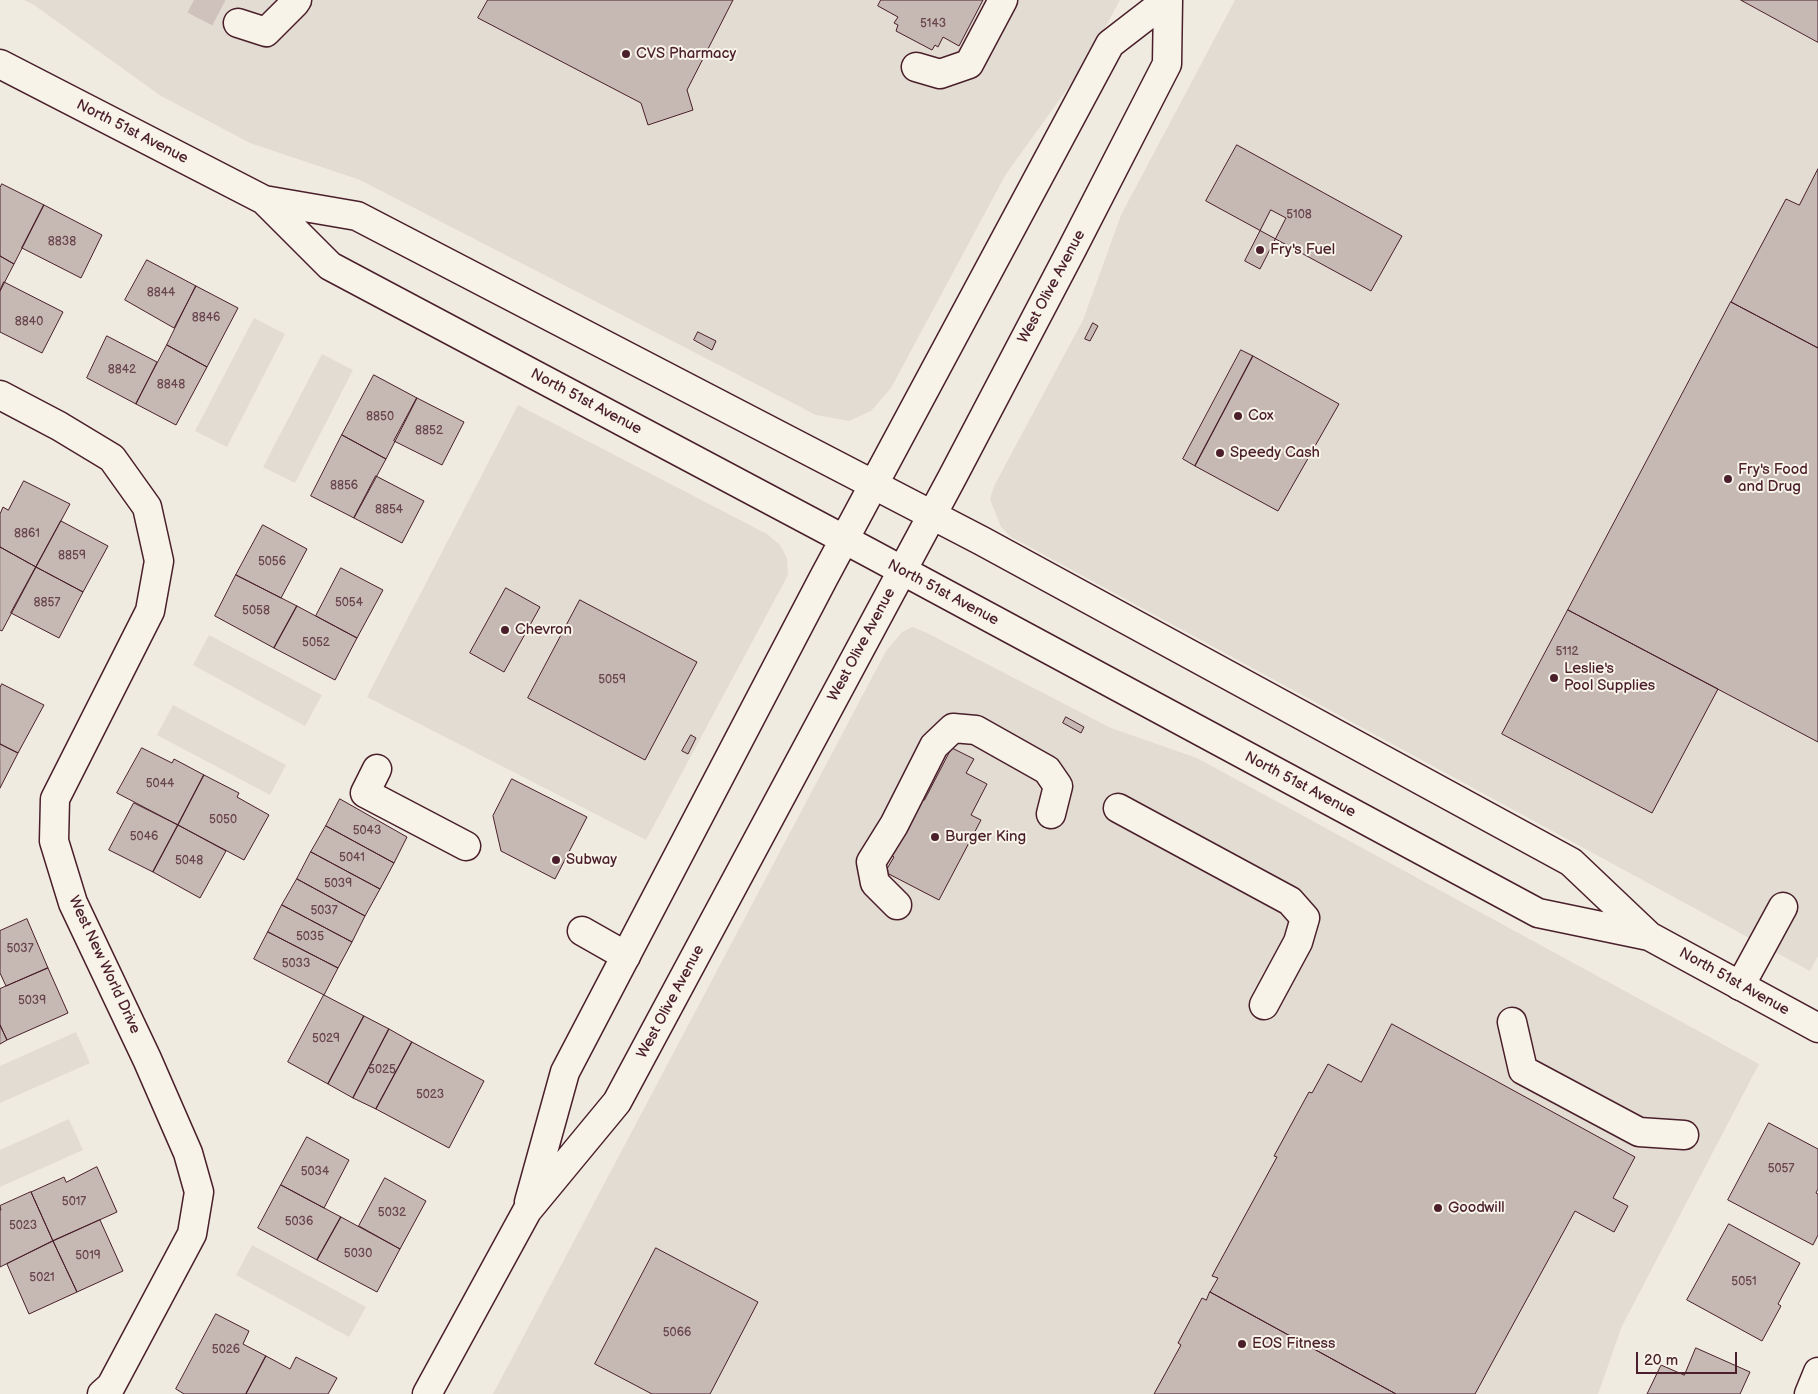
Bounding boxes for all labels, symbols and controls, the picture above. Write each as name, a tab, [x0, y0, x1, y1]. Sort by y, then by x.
house number: 5143	[920, 17, 946, 31]
place label: CVS Pharmacy	[636, 45, 736, 63]
marker: CVS Pharmacy	[620, 48, 632, 60]
street label: North 51st Avenue	[73, 96, 191, 168]
house number: 5108	[1286, 208, 1312, 222]
street label: West Olive Avenue	[1015, 227, 1089, 347]
house number: 8838	[48, 235, 76, 249]
place label: Fry's Fuel	[1270, 241, 1335, 259]
marker: Fry's Fuel	[1254, 244, 1266, 256]
house number: 8844	[147, 286, 175, 300]
house number: 8846	[192, 311, 220, 325]
house number: 8840	[15, 315, 43, 329]
house number: 8842	[108, 363, 136, 377]
street label: North 51st Avenue	[527, 365, 645, 439]
house number: 8848	[157, 378, 185, 392]
place label: Cox	[1248, 407, 1274, 425]
house number: 8850	[366, 410, 394, 424]
marker: Cox	[1232, 410, 1244, 422]
house number: 8852	[415, 424, 443, 438]
place label: Speedy Cash	[1230, 444, 1320, 462]
marker: Speedy Cash	[1214, 447, 1226, 459]
place label: Fry's Food and Drug	[1738, 461, 1808, 496]
marker: Fry's Food and Drug	[1722, 473, 1734, 485]
house number: 8856	[330, 479, 358, 493]
house number: 8854	[375, 503, 403, 517]
house number: 8861	[14, 527, 40, 541]
house number: 8859	[58, 549, 86, 563]
house number: 5056	[258, 555, 286, 569]
street label: North 51st Avenue	[884, 556, 1002, 630]
street label: West Olive Avenue	[825, 585, 899, 705]
house number: 8857	[34, 596, 60, 610]
house number: 5054	[335, 596, 363, 610]
house number: 5058	[242, 604, 270, 618]
place label: Chevron	[515, 621, 572, 639]
marker: Chevron	[499, 624, 511, 636]
house number: 5052	[302, 636, 330, 650]
house number: 5112	[1555, 645, 1579, 659]
place label: Leslie's Pool Supplies	[1564, 660, 1655, 695]
marker: Leslie's Pool Supplies	[1548, 672, 1560, 684]
house number: 5059	[598, 673, 626, 687]
street label: North 51st Avenue	[1241, 748, 1359, 822]
house number: 5044	[146, 777, 174, 791]
house number: 5050	[209, 813, 237, 827]
house number: 5043	[353, 824, 381, 838]
place label: Burger King	[945, 828, 1026, 846]
house number: 5046	[130, 830, 158, 844]
marker: Burger King	[929, 831, 941, 843]
house number: 5041	[339, 851, 365, 865]
place label: Subway	[566, 851, 617, 869]
house number: 5048	[175, 854, 203, 868]
marker: Subway	[550, 854, 562, 866]
house number: 5039	[324, 877, 352, 891]
street label: West New World Drive	[64, 893, 144, 1037]
house number: 5037	[310, 904, 338, 918]
house number: 5035	[296, 930, 324, 944]
house number: 5037	[6, 942, 34, 956]
street label: West Olive Avenue	[634, 942, 708, 1062]
street label: North 51st Avenue	[1676, 944, 1792, 1020]
house number: 5033	[282, 957, 310, 971]
house number: 5039	[18, 994, 46, 1008]
house number: 5029	[312, 1032, 340, 1046]
house number: 5025	[368, 1063, 396, 1077]
house number: 5023	[416, 1088, 444, 1102]
house number: 5057	[1768, 1162, 1794, 1176]
house number: 5034	[301, 1165, 329, 1179]
house number: 5017	[62, 1195, 86, 1209]
place label: Goodwill	[1448, 1199, 1505, 1217]
marker: Goodwill	[1432, 1202, 1444, 1214]
house number: 5032	[378, 1206, 406, 1220]
house number: 5036	[285, 1215, 313, 1229]
house number: 5023	[9, 1219, 37, 1233]
house number: 5030	[344, 1247, 372, 1261]
house number: 5019	[75, 1249, 101, 1263]
house number: 5021	[29, 1271, 55, 1285]
house number: 5051	[1731, 1275, 1757, 1289]
house number: 5066	[663, 1326, 691, 1340]
place label: EOS Fitness	[1252, 1335, 1335, 1353]
marker: EOS Fitness	[1236, 1338, 1248, 1350]
scale bar	[1638, 1342, 1739, 1374]
house number: 5026	[212, 1343, 240, 1357]
text: 20 m	[1644, 1351, 1678, 1370]

